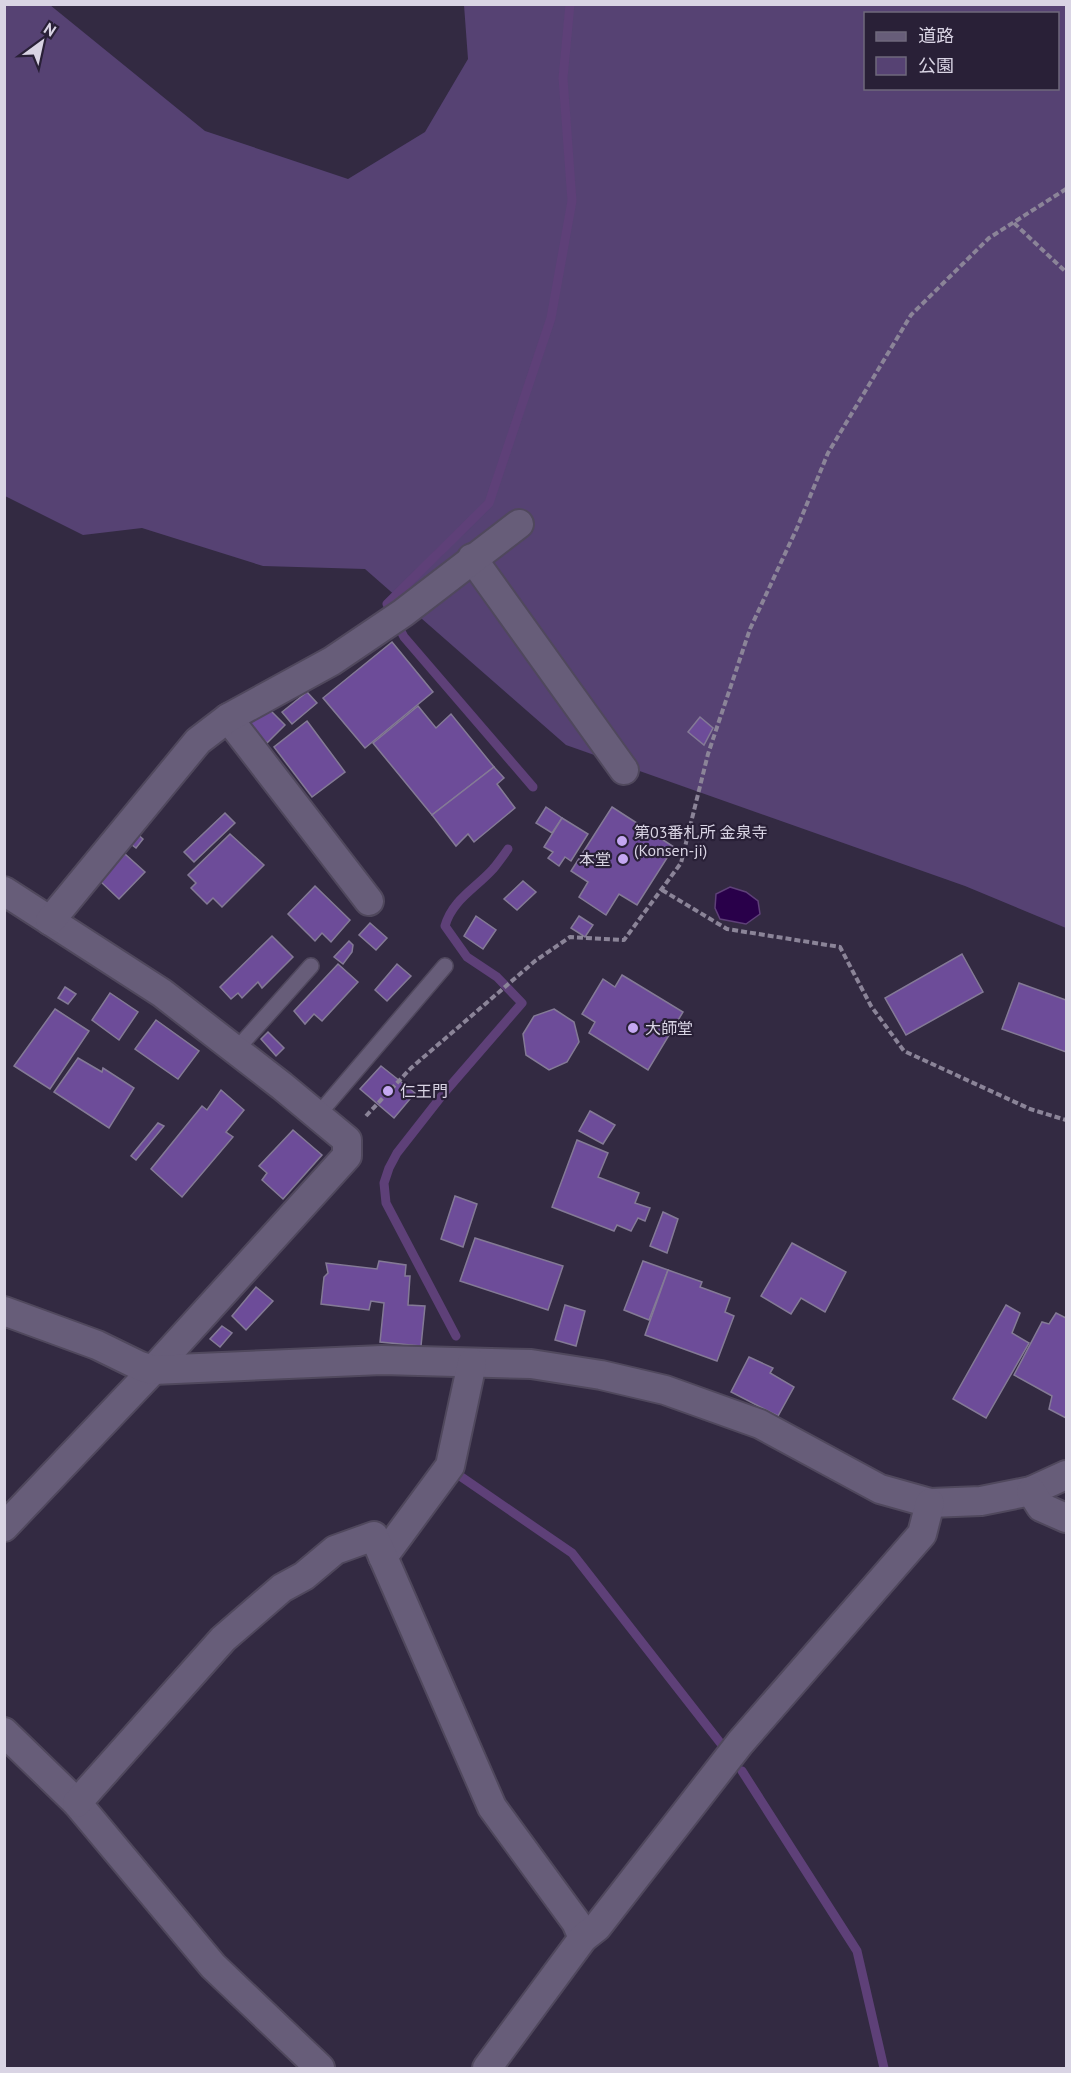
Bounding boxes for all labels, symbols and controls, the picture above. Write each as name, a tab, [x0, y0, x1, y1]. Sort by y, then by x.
north arrow	[12, 12, 72, 72]
legend	[864, 12, 1059, 90]
text: N	[40, 18, 60, 41]
text: 道路	[918, 24, 954, 47]
text: 公園	[918, 54, 954, 77]
place label: 第03番札所 金泉寺 (Konsen-ji)	[634, 822, 768, 860]
marker: 第03番札所 金泉寺 (Konsen-ji)	[615, 834, 629, 848]
place label: 本堂	[579, 849, 611, 869]
marker: 本堂	[616, 852, 630, 866]
place label: 大師堂	[645, 1018, 693, 1038]
marker: 大師堂	[626, 1021, 640, 1035]
place label: 仁王門	[400, 1081, 448, 1101]
marker: 仁王門	[381, 1084, 395, 1098]

